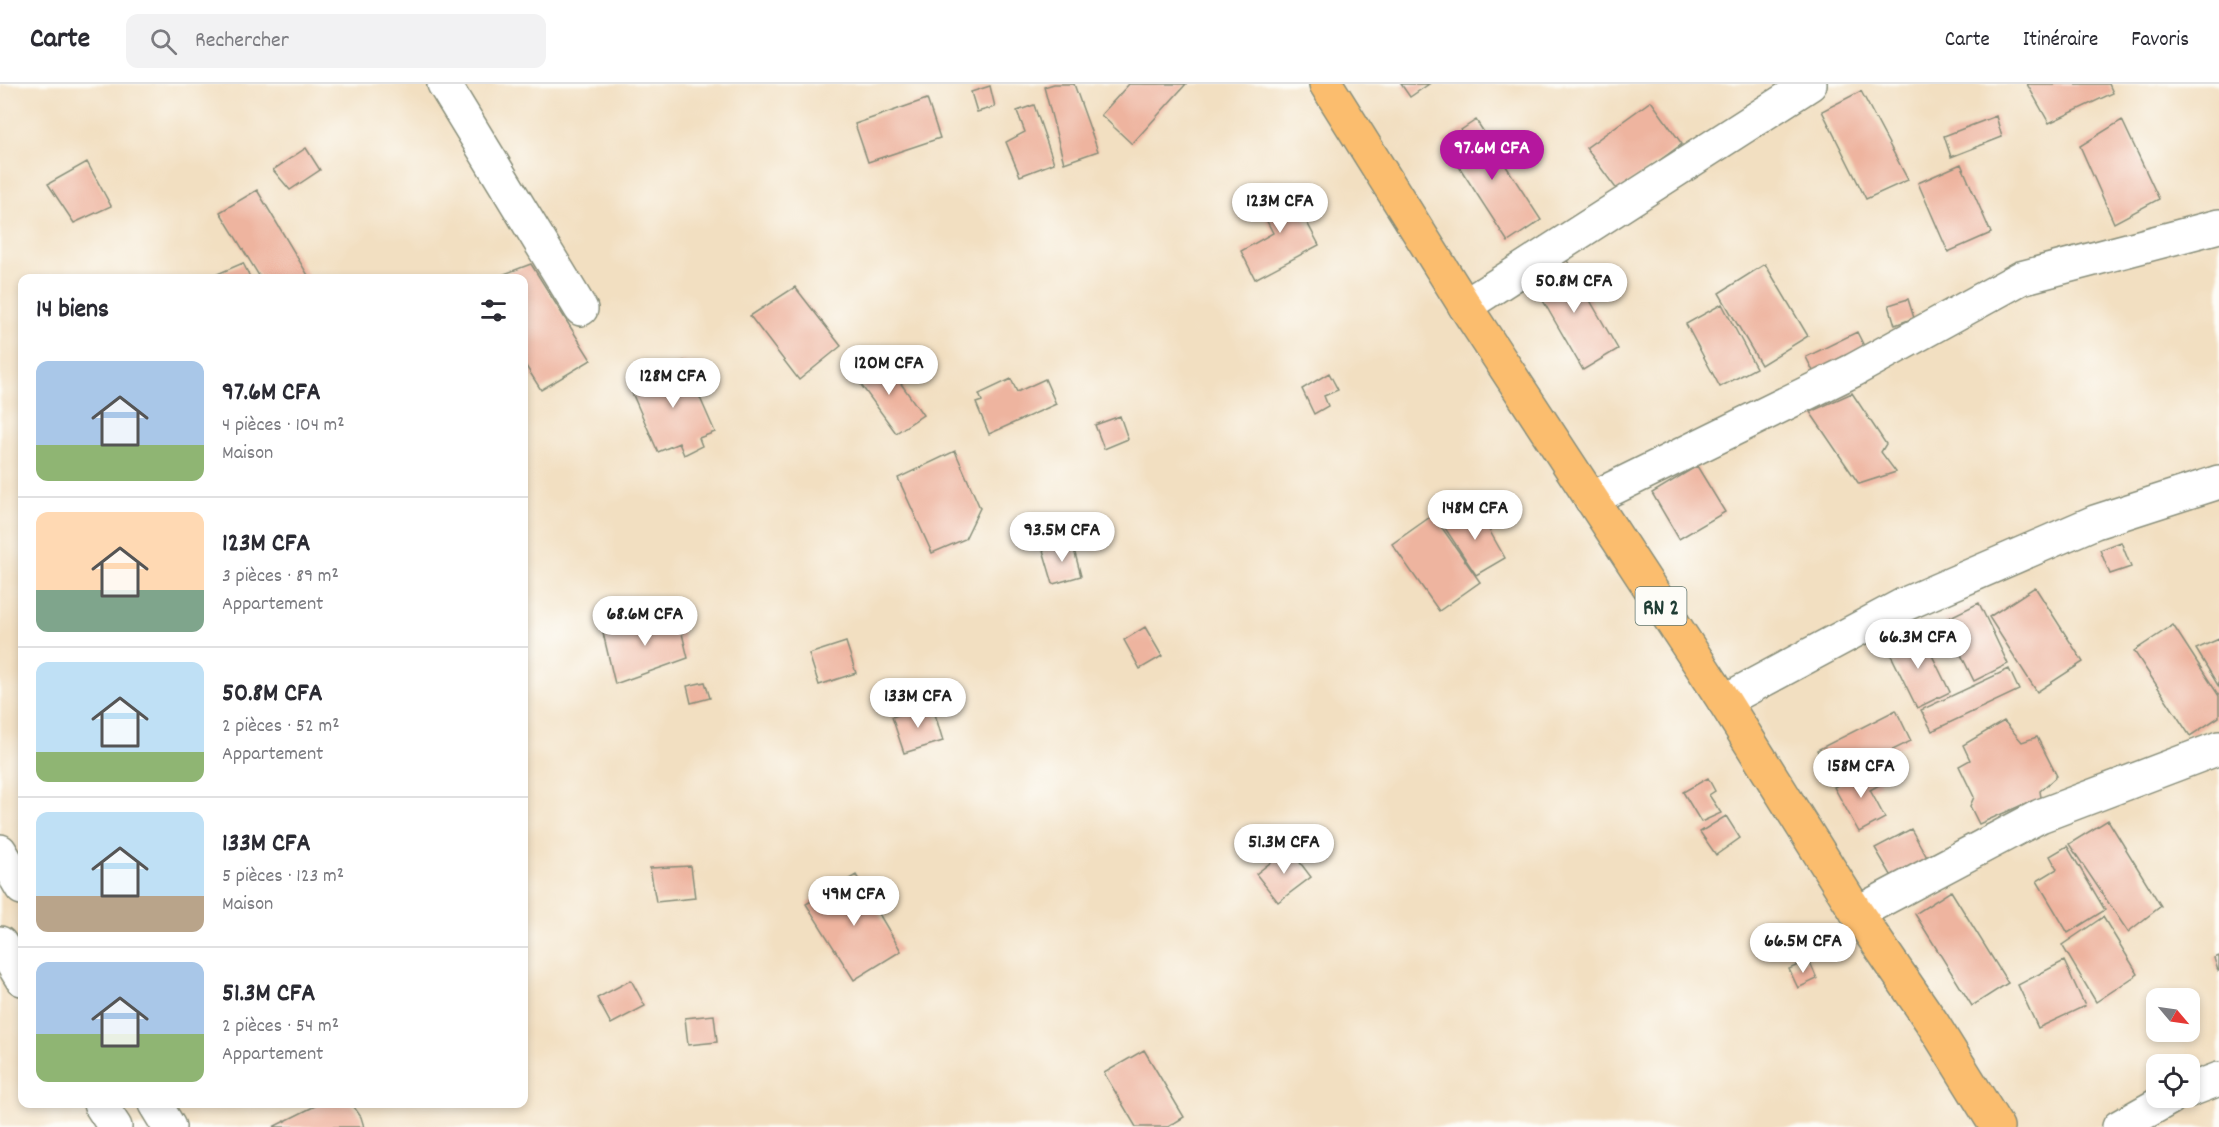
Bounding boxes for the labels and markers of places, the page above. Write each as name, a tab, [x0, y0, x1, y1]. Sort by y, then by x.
pin: 97.6M CFA	[1423, 130, 1561, 181]
pin: 123M CFA	[1218, 183, 1342, 234]
pin: 50.8M CFA	[1505, 263, 1643, 314]
pin: 120M CFA	[827, 345, 951, 396]
pin: 128M CFA	[611, 358, 735, 409]
pin: 148M CFA	[1413, 490, 1537, 541]
pin: 93.5M CFA	[993, 512, 1131, 563]
pin: 68.6M CFA	[576, 596, 714, 647]
pin: 66.3M CFA	[1849, 619, 1987, 670]
pin: 133M CFA	[856, 678, 980, 729]
pin: 158M CFA	[1799, 748, 1923, 799]
pin: 51.3M CFA	[1215, 824, 1353, 875]
pin: 49M CFA	[799, 876, 909, 927]
pin: 66.5M CFA	[1734, 923, 1872, 974]

